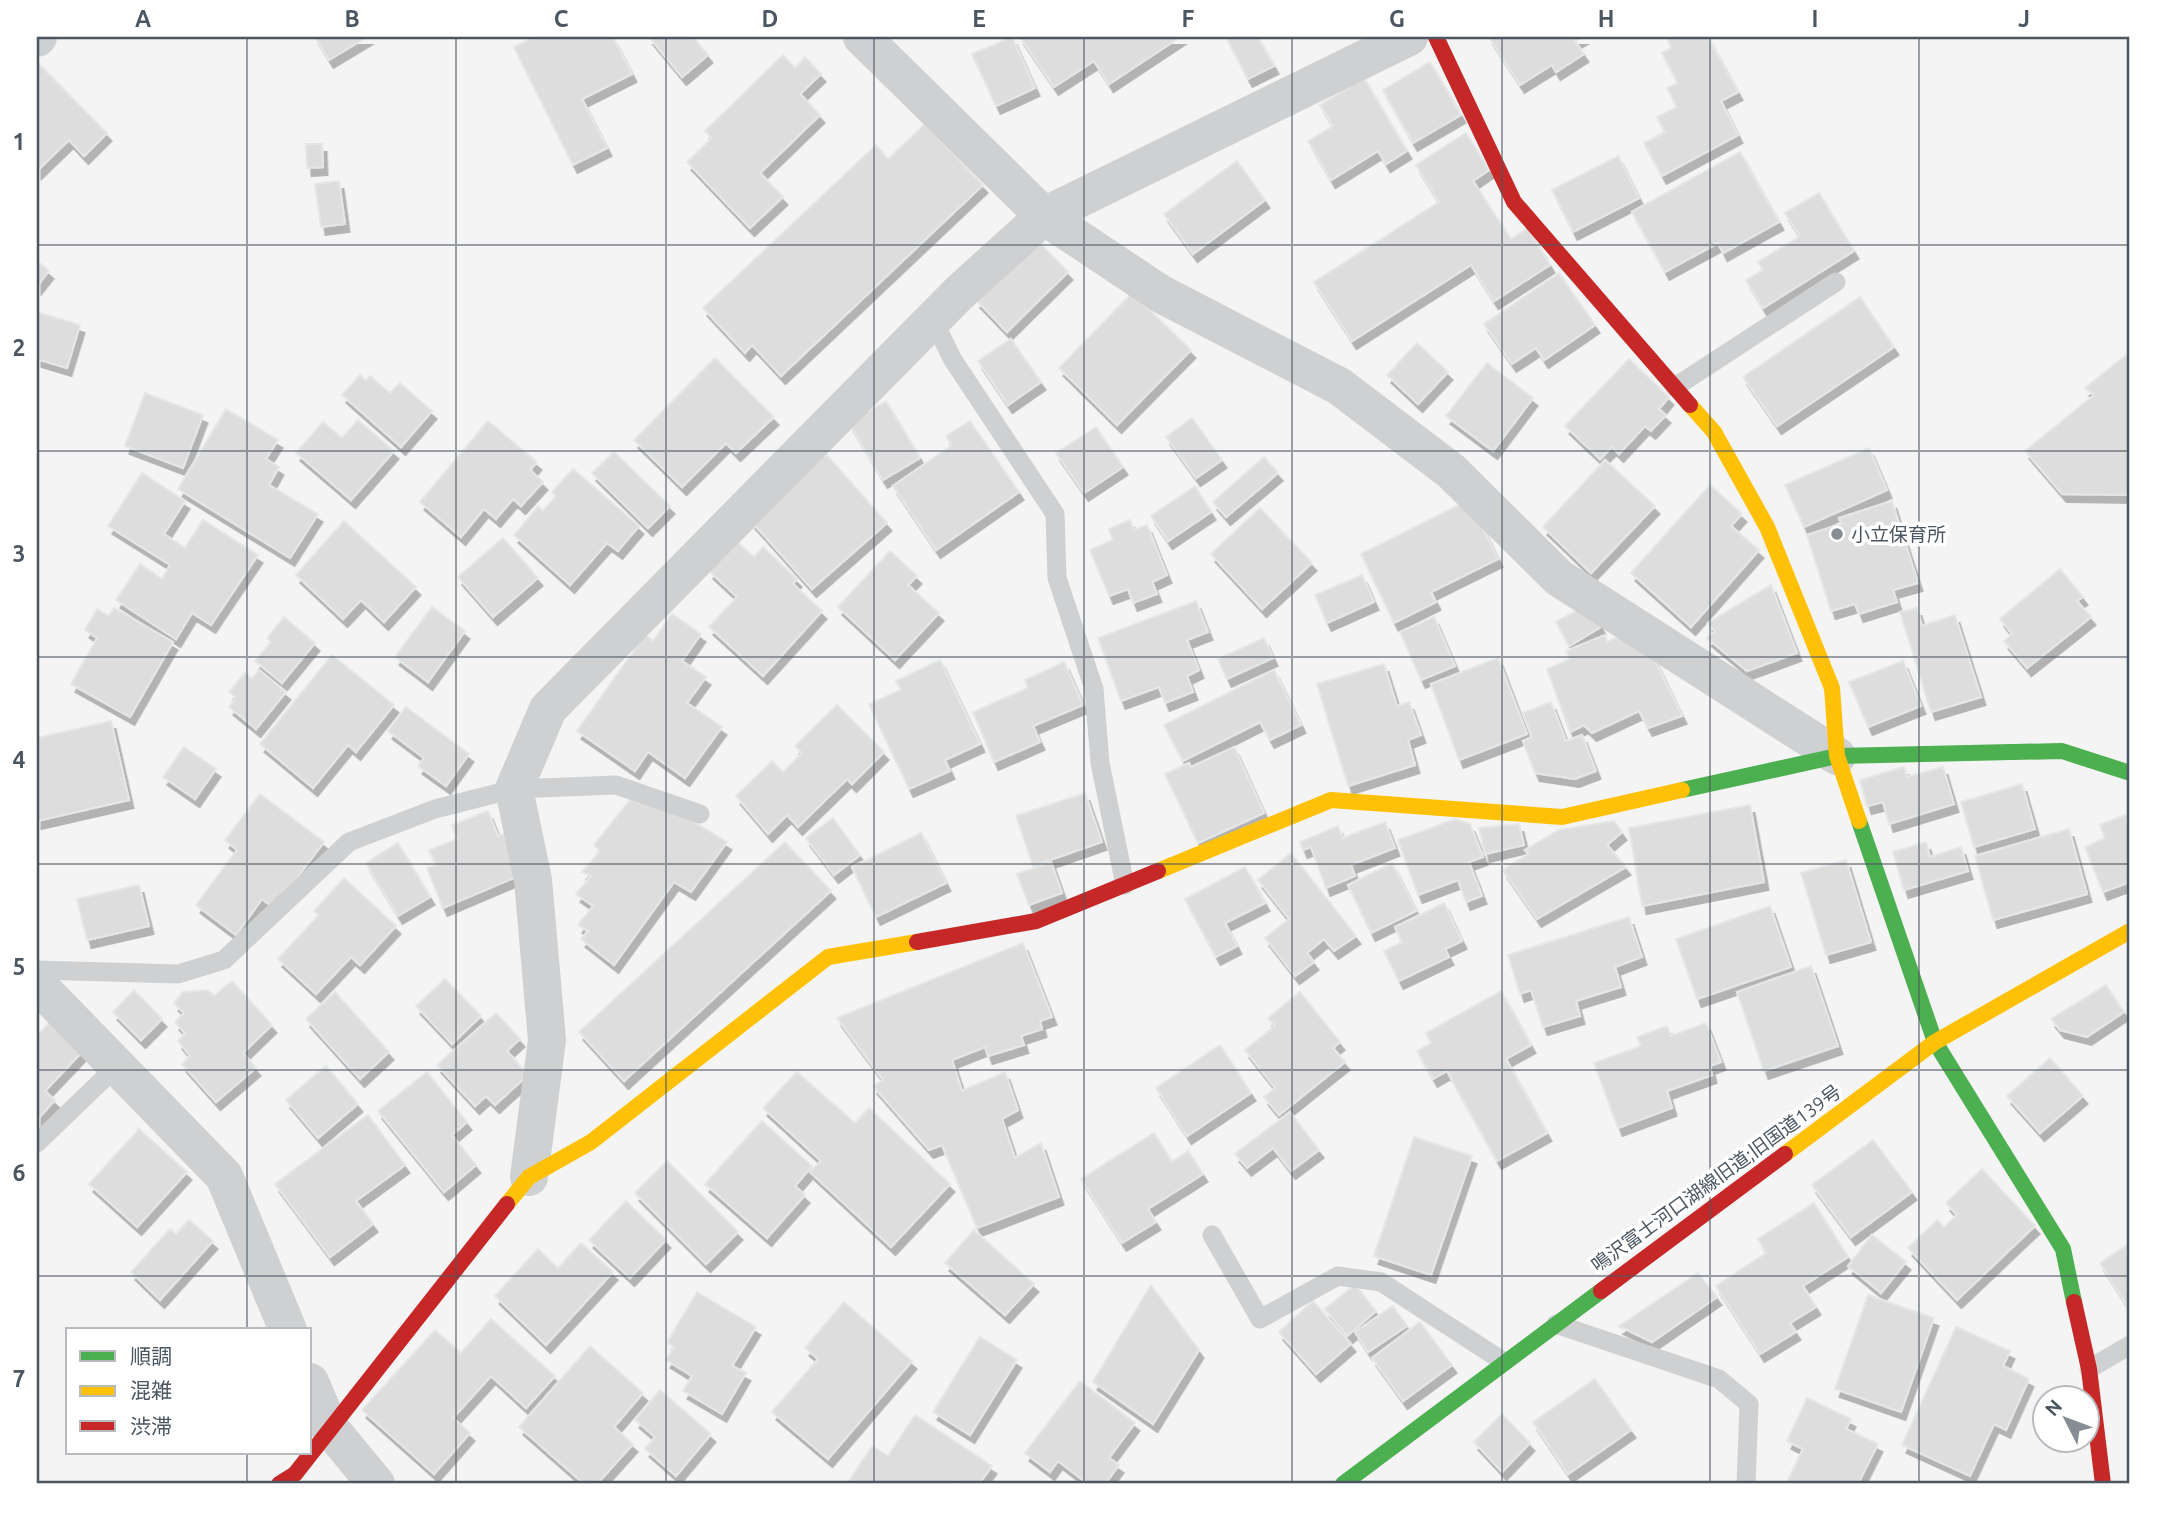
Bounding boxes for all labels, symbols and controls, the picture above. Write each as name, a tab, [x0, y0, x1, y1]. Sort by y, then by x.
text: A	[135, 6, 151, 31]
text: B	[344, 6, 360, 31]
text: C	[554, 6, 569, 31]
text: D	[762, 6, 778, 31]
text: E	[972, 6, 986, 31]
text: F	[1182, 6, 1195, 31]
text: G	[1389, 6, 1405, 31]
text: H	[1598, 6, 1614, 31]
text: I	[1812, 6, 1818, 31]
text: J	[2018, 6, 2030, 31]
text: 1	[13, 129, 25, 154]
text: 2	[13, 335, 25, 360]
place label: 小立保育所	[1851, 523, 1946, 545]
marker: 小立保育所	[1829, 526, 1845, 542]
text: 3	[13, 541, 25, 566]
text: 4	[13, 747, 26, 772]
text: 5	[13, 954, 25, 979]
street label: 鳴沢富士河口湖線旧道;旧国道139号	[1587, 1080, 1845, 1276]
text: 6	[13, 1160, 26, 1185]
legend	[66, 1328, 312, 1454]
text: 順調	[130, 1344, 172, 1368]
text: 7	[13, 1366, 25, 1391]
text: 混雑	[130, 1378, 172, 1402]
north arrow	[2030, 1384, 2100, 1454]
text: N	[2040, 1395, 2066, 1420]
text: 渋滞	[130, 1414, 172, 1438]

